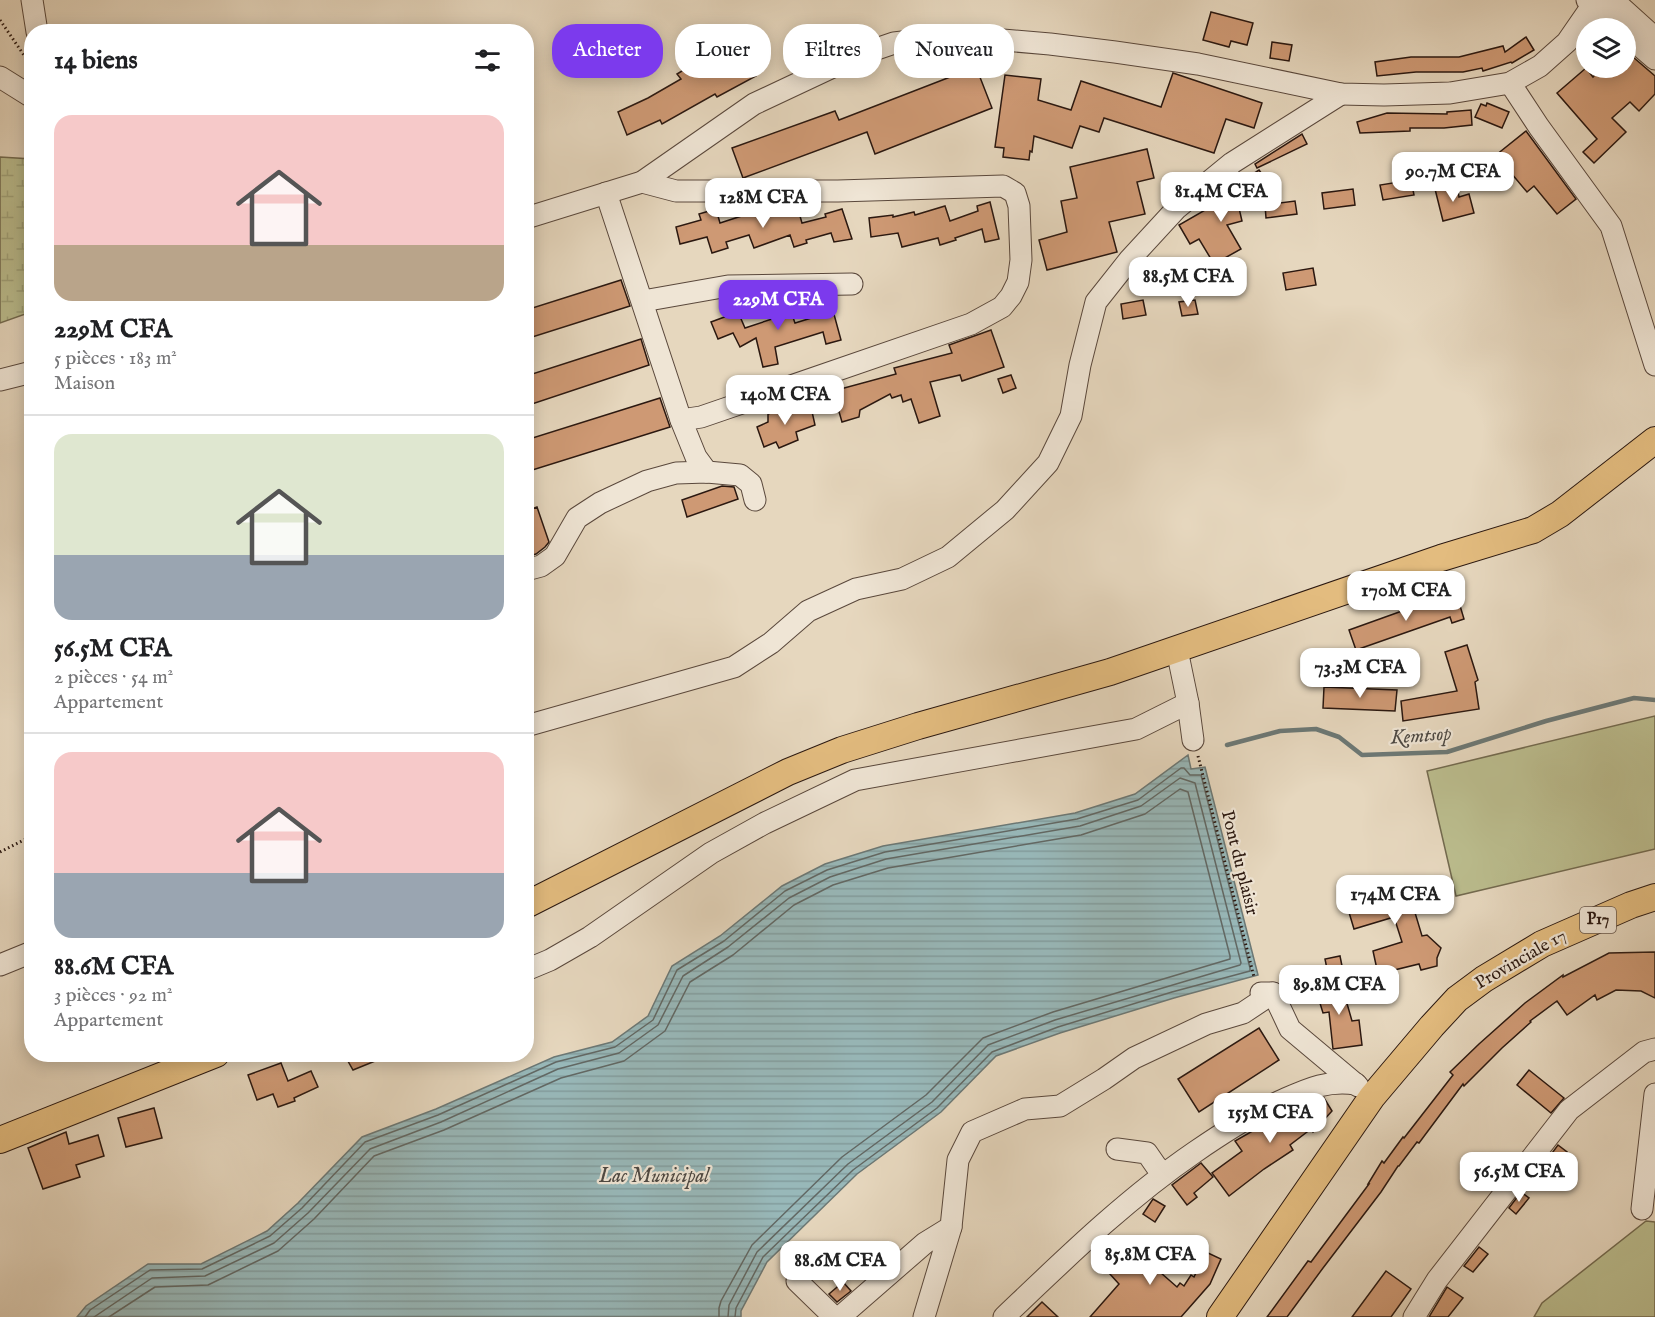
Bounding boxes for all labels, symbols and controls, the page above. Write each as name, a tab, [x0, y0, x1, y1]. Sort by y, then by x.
map controls	[1576, 18, 1636, 78]
button: layers	[1576, 18, 1636, 78]
chip: Acheter	[552, 24, 663, 78]
chip: Louer	[675, 24, 771, 78]
chip: Filtres	[783, 24, 882, 78]
chip: Nouveau	[894, 24, 1014, 78]
text: 14 biens	[54, 44, 138, 77]
icon: filters	[471, 44, 504, 77]
pin: 90.7M CFA	[1384, 152, 1522, 203]
icon: home	[225, 154, 333, 262]
text: 90.7M CFA	[1406, 159, 1500, 184]
pin: 81.4M CFA	[1152, 172, 1290, 223]
pin: 128M CFA	[701, 178, 825, 229]
text: 81.4M CFA	[1175, 179, 1267, 204]
text: 128M CFA	[719, 185, 807, 210]
pin: 88.5M CFA	[1119, 257, 1257, 308]
text: 88.5M CFA	[1143, 264, 1233, 289]
pin: 229M CFA	[716, 280, 840, 331]
text: 229M CFA	[733, 287, 823, 312]
text: 229M CFA	[54, 313, 172, 346]
text: 5 pièces · 183 m²	[54, 346, 177, 371]
text: Maison	[54, 371, 115, 396]
pin: 140M CFA	[723, 375, 847, 426]
text: 140M CFA	[740, 382, 830, 407]
icon: home	[225, 473, 333, 581]
pin: 170M CFA	[1344, 571, 1468, 622]
text: 170M CFA	[1361, 578, 1451, 603]
text: 56.5M CFA	[54, 632, 171, 665]
pin: 73.3M CFA	[1291, 648, 1429, 699]
text: 73.3M CFA	[1314, 655, 1406, 680]
text: 2 pièces · 54 m²	[54, 665, 173, 690]
text: Appartement	[54, 690, 163, 715]
water label: Kemtsop	[1389, 721, 1452, 751]
icon: home	[225, 791, 333, 899]
street label: Pont du plaisir	[1215, 808, 1263, 918]
pin: 174M CFA	[1333, 875, 1457, 926]
text: 174M CFA	[1350, 882, 1440, 907]
road number: P17	[1580, 907, 1616, 933]
street label: Provinciale 17	[1471, 925, 1571, 995]
text: 88.6M CFA	[54, 950, 173, 983]
pin: 89.8M CFA	[1270, 965, 1408, 1016]
text: 89.8M CFA	[1293, 972, 1385, 997]
text: 3 pièces · 92 m²	[54, 983, 173, 1008]
text: Appartement	[54, 1008, 163, 1033]
pin: 155M CFA	[1208, 1093, 1332, 1144]
text: 155M CFA	[1227, 1100, 1313, 1125]
pin: 56.5M CFA	[1450, 1152, 1588, 1203]
text: 56.5M CFA	[1474, 1159, 1564, 1184]
water label: Lac Municipal	[598, 1164, 711, 1189]
pin: 85.8M CFA	[1081, 1235, 1219, 1286]
pin: 88.6M CFA	[771, 1241, 909, 1292]
text: 85.8M CFA	[1105, 1242, 1195, 1267]
text: 88.6M CFA	[794, 1248, 886, 1273]

